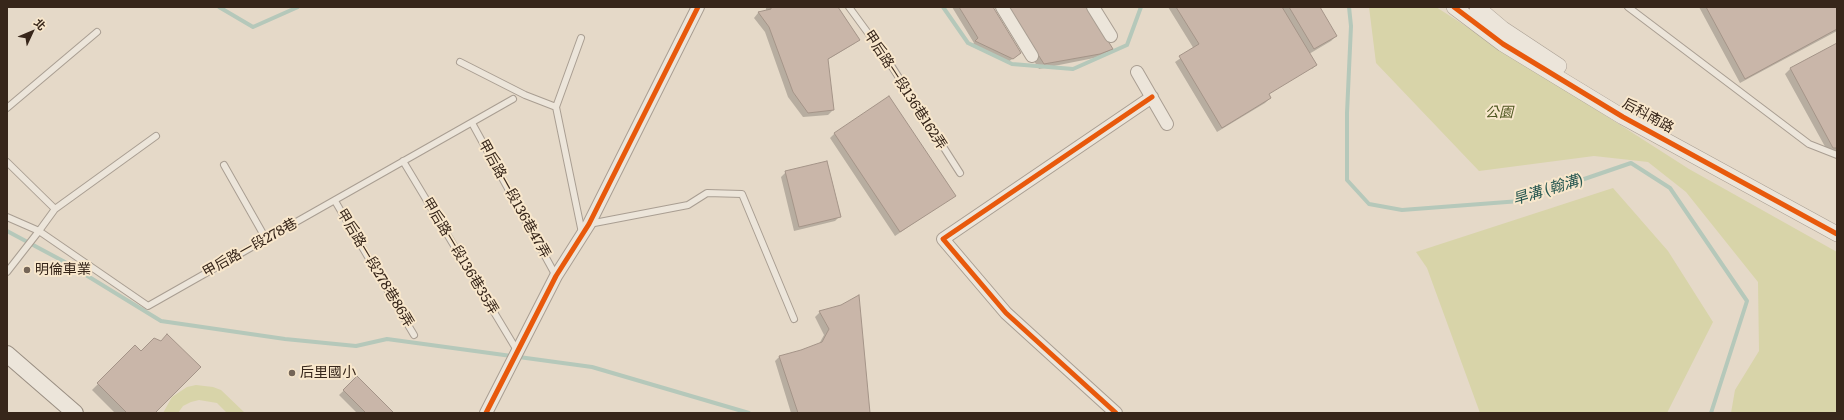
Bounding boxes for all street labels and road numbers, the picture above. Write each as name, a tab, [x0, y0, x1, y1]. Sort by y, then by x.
street label: 甲后路一段136巷162弄	[860, 27, 950, 153]
street label: 后科南路	[1619, 95, 1677, 137]
street label: 甲后路一段136巷47弄	[474, 137, 554, 261]
street label: 甲后路一段136巷35弄	[418, 194, 502, 318]
street label: 甲后路一段278巷86弄	[333, 206, 417, 330]
street label: 甲后路一段278巷	[200, 215, 300, 281]

